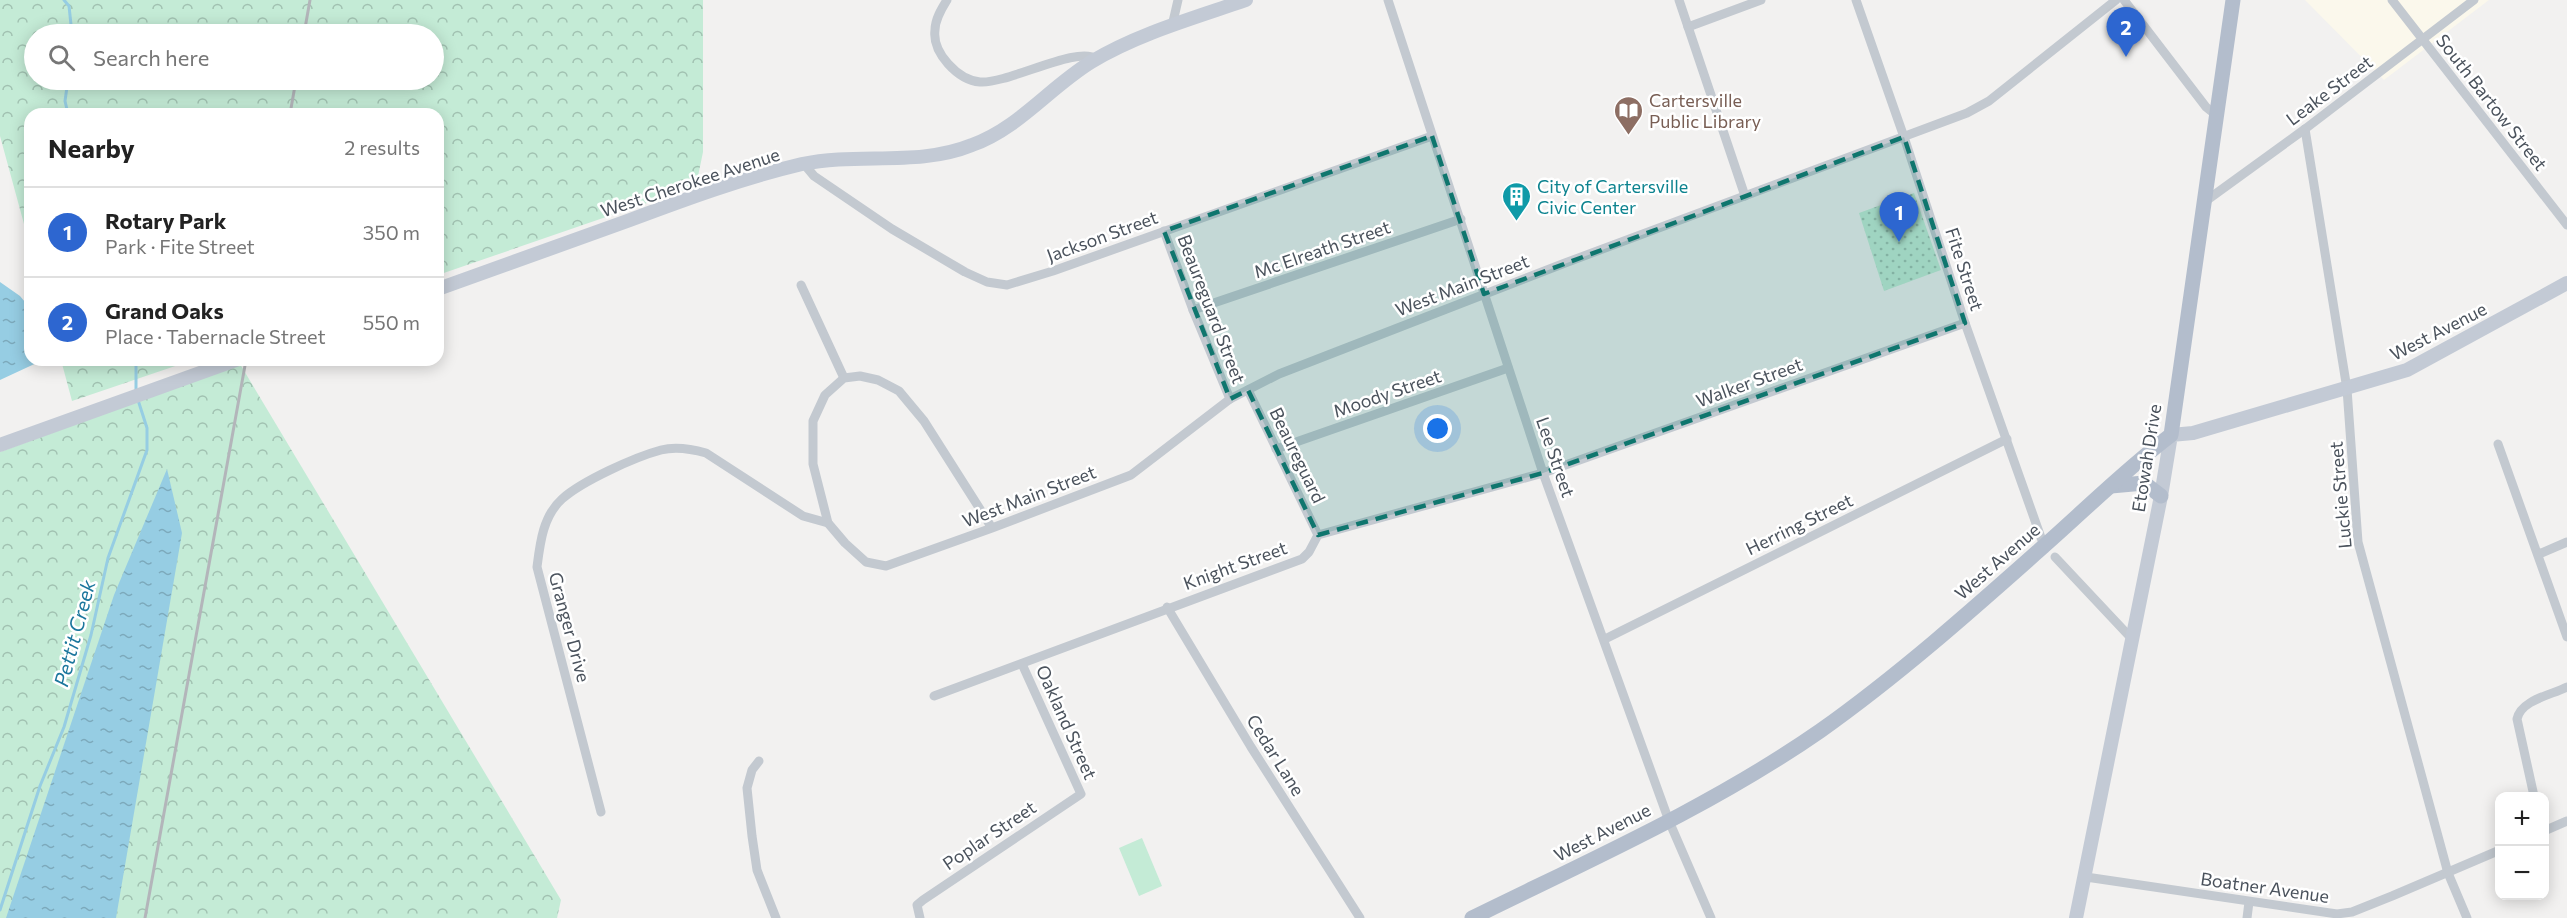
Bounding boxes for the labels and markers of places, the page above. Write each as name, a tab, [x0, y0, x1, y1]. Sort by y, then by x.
pin: 2	[2106, 8, 2146, 57]
place label: Cartersville Public Library	[1649, 89, 1761, 132]
library icon: Cartersville Public Library	[1612, 94, 1644, 136]
place label: City of Cartersville Civic Center	[1537, 175, 1688, 218]
building icon: City of Cartersville Civic Center	[1500, 180, 1532, 222]
pin: 1	[1880, 192, 1918, 242]

